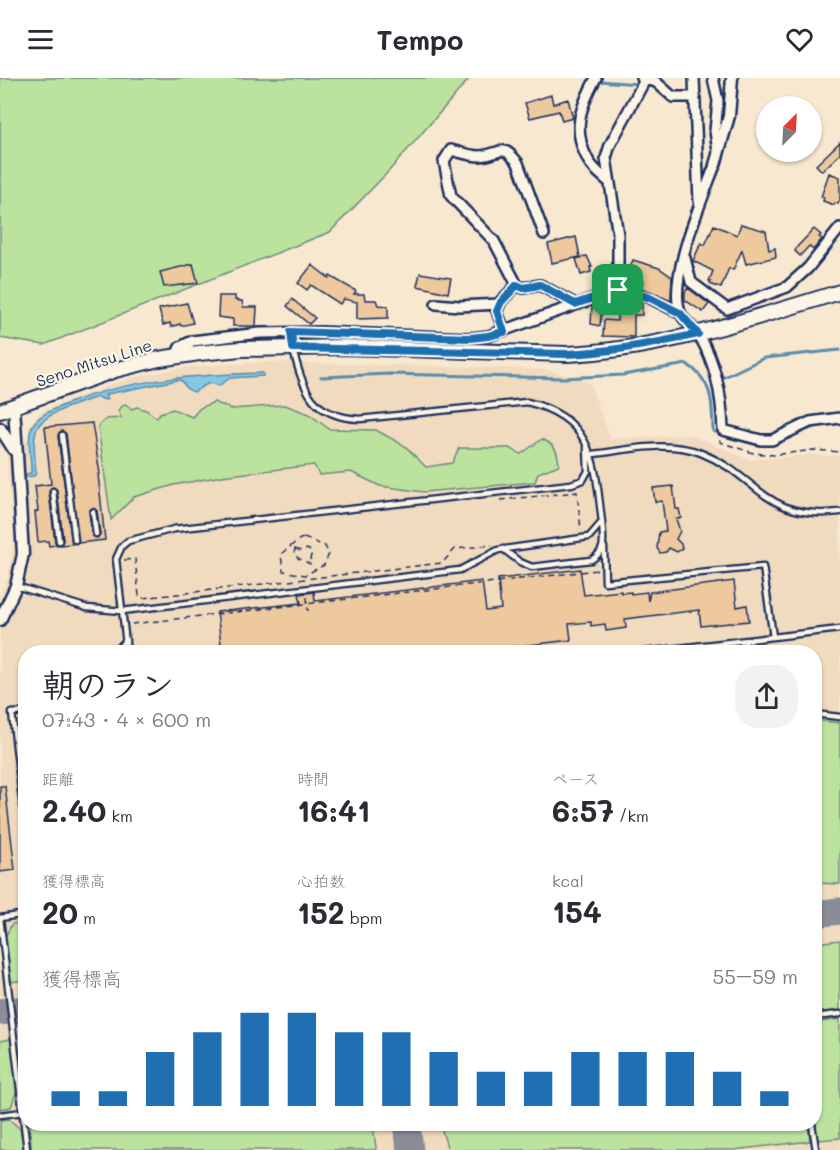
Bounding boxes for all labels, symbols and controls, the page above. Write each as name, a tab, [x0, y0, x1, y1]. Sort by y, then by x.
text: Tempo	[377, 22, 463, 57]
icon: menu	[24, 23, 57, 56]
icon: heart	[783, 23, 816, 56]
north arrow	[756, 96, 822, 162]
map controls	[756, 96, 822, 162]
pin	[592, 264, 643, 315]
icon: arrive	[601, 273, 634, 306]
street label: Seno Mitsu Line	[33, 334, 155, 391]
text: 朝のラン	[42, 662, 174, 705]
button: share	[735, 665, 798, 728]
text: 07:43 · 4 × 600 m	[42, 706, 211, 732]
text: 距離	[42, 768, 74, 789]
text: 時間	[297, 768, 329, 789]
text: ペース	[552, 768, 599, 789]
text: 2.40	[42, 790, 106, 830]
text: 16:41	[297, 790, 370, 830]
text: 6:57	[552, 790, 614, 830]
text: km	[106, 805, 133, 826]
text: /km	[614, 805, 649, 826]
text: 獲得標高	[42, 870, 106, 891]
text: 心拍数	[297, 870, 345, 891]
text: kcal	[552, 870, 584, 891]
text: 154	[552, 891, 602, 931]
text: 20	[42, 892, 78, 932]
text: 152	[297, 892, 345, 932]
text: m	[78, 907, 96, 928]
text: bpm	[345, 907, 383, 928]
text: 55–59 m	[712, 963, 798, 989]
text: 獲得標高	[42, 965, 122, 991]

